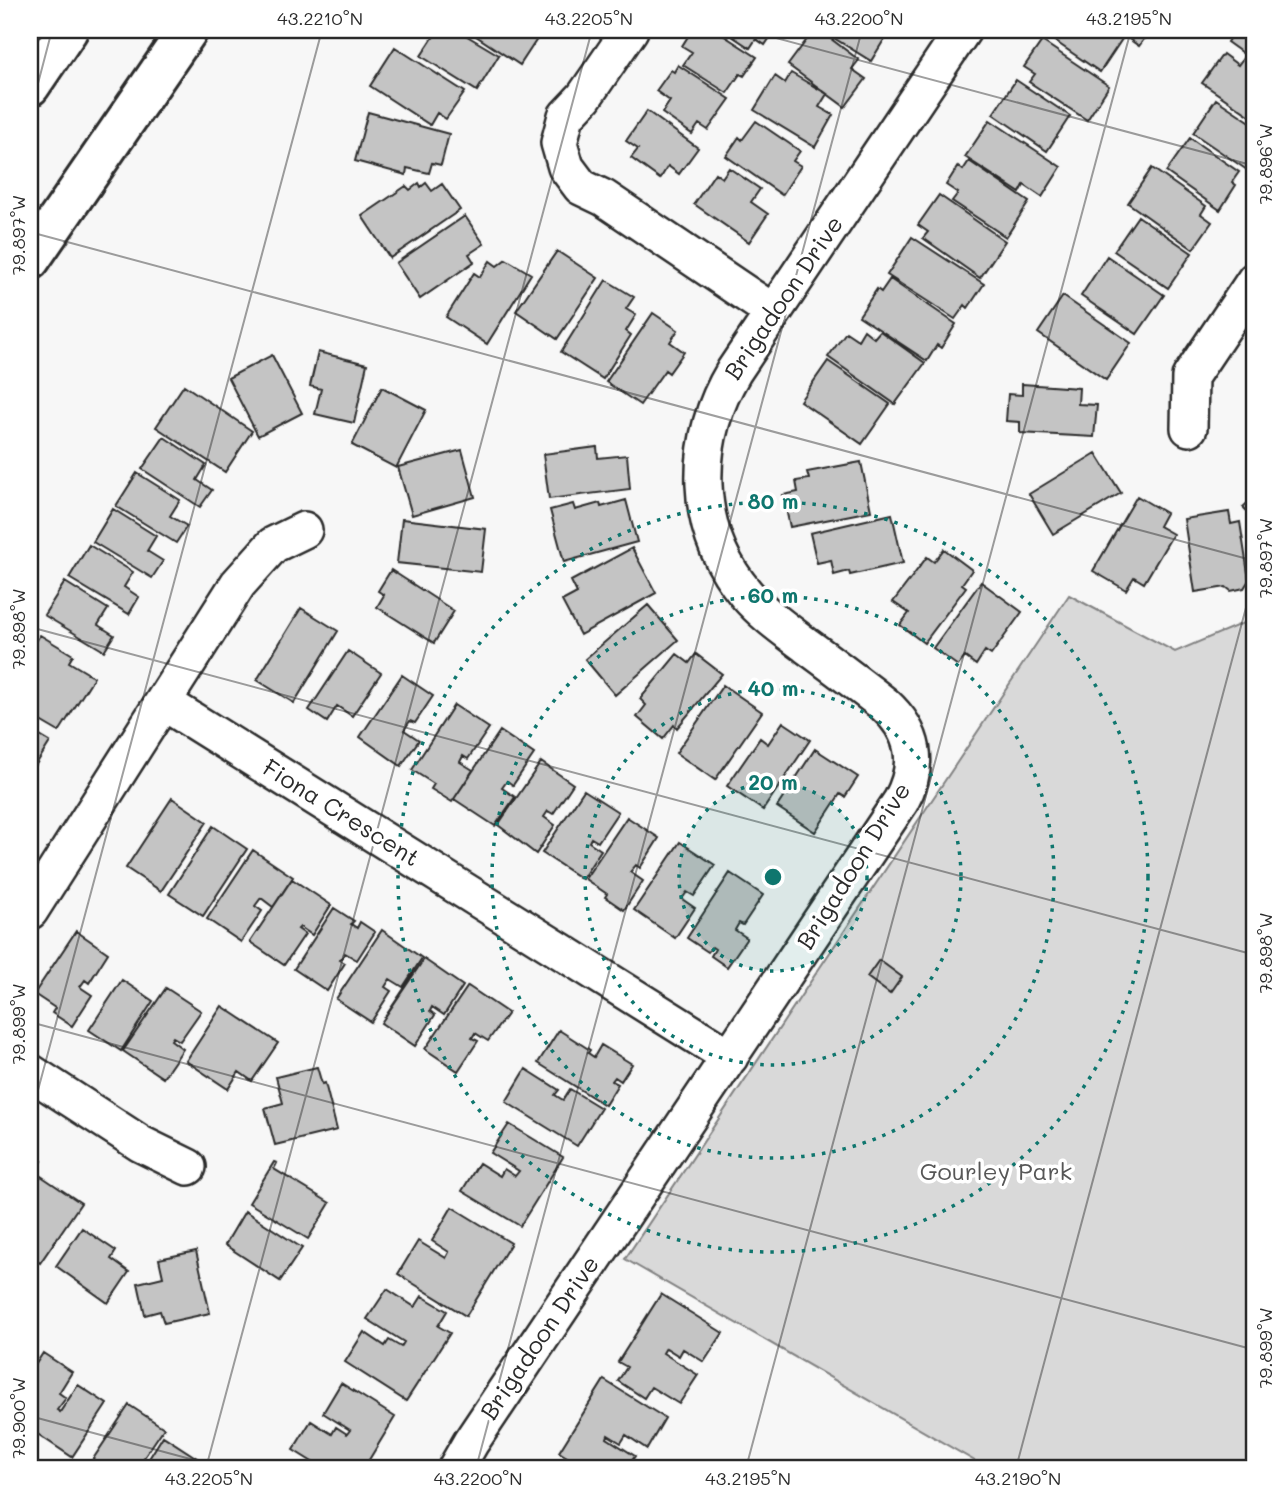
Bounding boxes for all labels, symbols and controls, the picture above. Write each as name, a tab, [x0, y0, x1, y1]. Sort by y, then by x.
text: 43.2210°N	[277, 6, 363, 30]
text: 43.2205°N	[545, 6, 633, 30]
text: 43.2200°N	[815, 6, 903, 30]
text: 43.2195°N	[1086, 6, 1172, 30]
text: 79.896°W	[1253, 123, 1277, 205]
text: 79.897°W	[6, 195, 30, 275]
street label: Brigadoon Drive	[716, 209, 849, 385]
text: 80 m	[748, 487, 798, 514]
text: 79.897°W	[1253, 518, 1277, 598]
text: 60 m	[748, 581, 798, 608]
text: 79.898°W	[6, 588, 30, 670]
text: 40 m	[747, 674, 799, 701]
street label: Fiona Crescent	[257, 751, 426, 872]
text: 20 m	[748, 768, 798, 795]
street label: Brigadoon Drive	[789, 776, 917, 955]
centre of rings	[761, 865, 785, 889]
text: 79.898°W	[1253, 912, 1277, 994]
text: 79.899°W	[6, 984, 30, 1064]
park label: Gourley Park	[920, 1155, 1072, 1186]
street label: Brigadoon Drive	[472, 1249, 605, 1425]
text: 79.899°W	[1253, 1308, 1277, 1388]
text: 79.900°W	[6, 1377, 30, 1459]
text: 43.2205°N	[165, 1466, 253, 1490]
text: 43.2200°N	[434, 1466, 522, 1490]
text: 43.2195°N	[705, 1466, 791, 1490]
text: 43.2190°N	[975, 1466, 1061, 1490]

